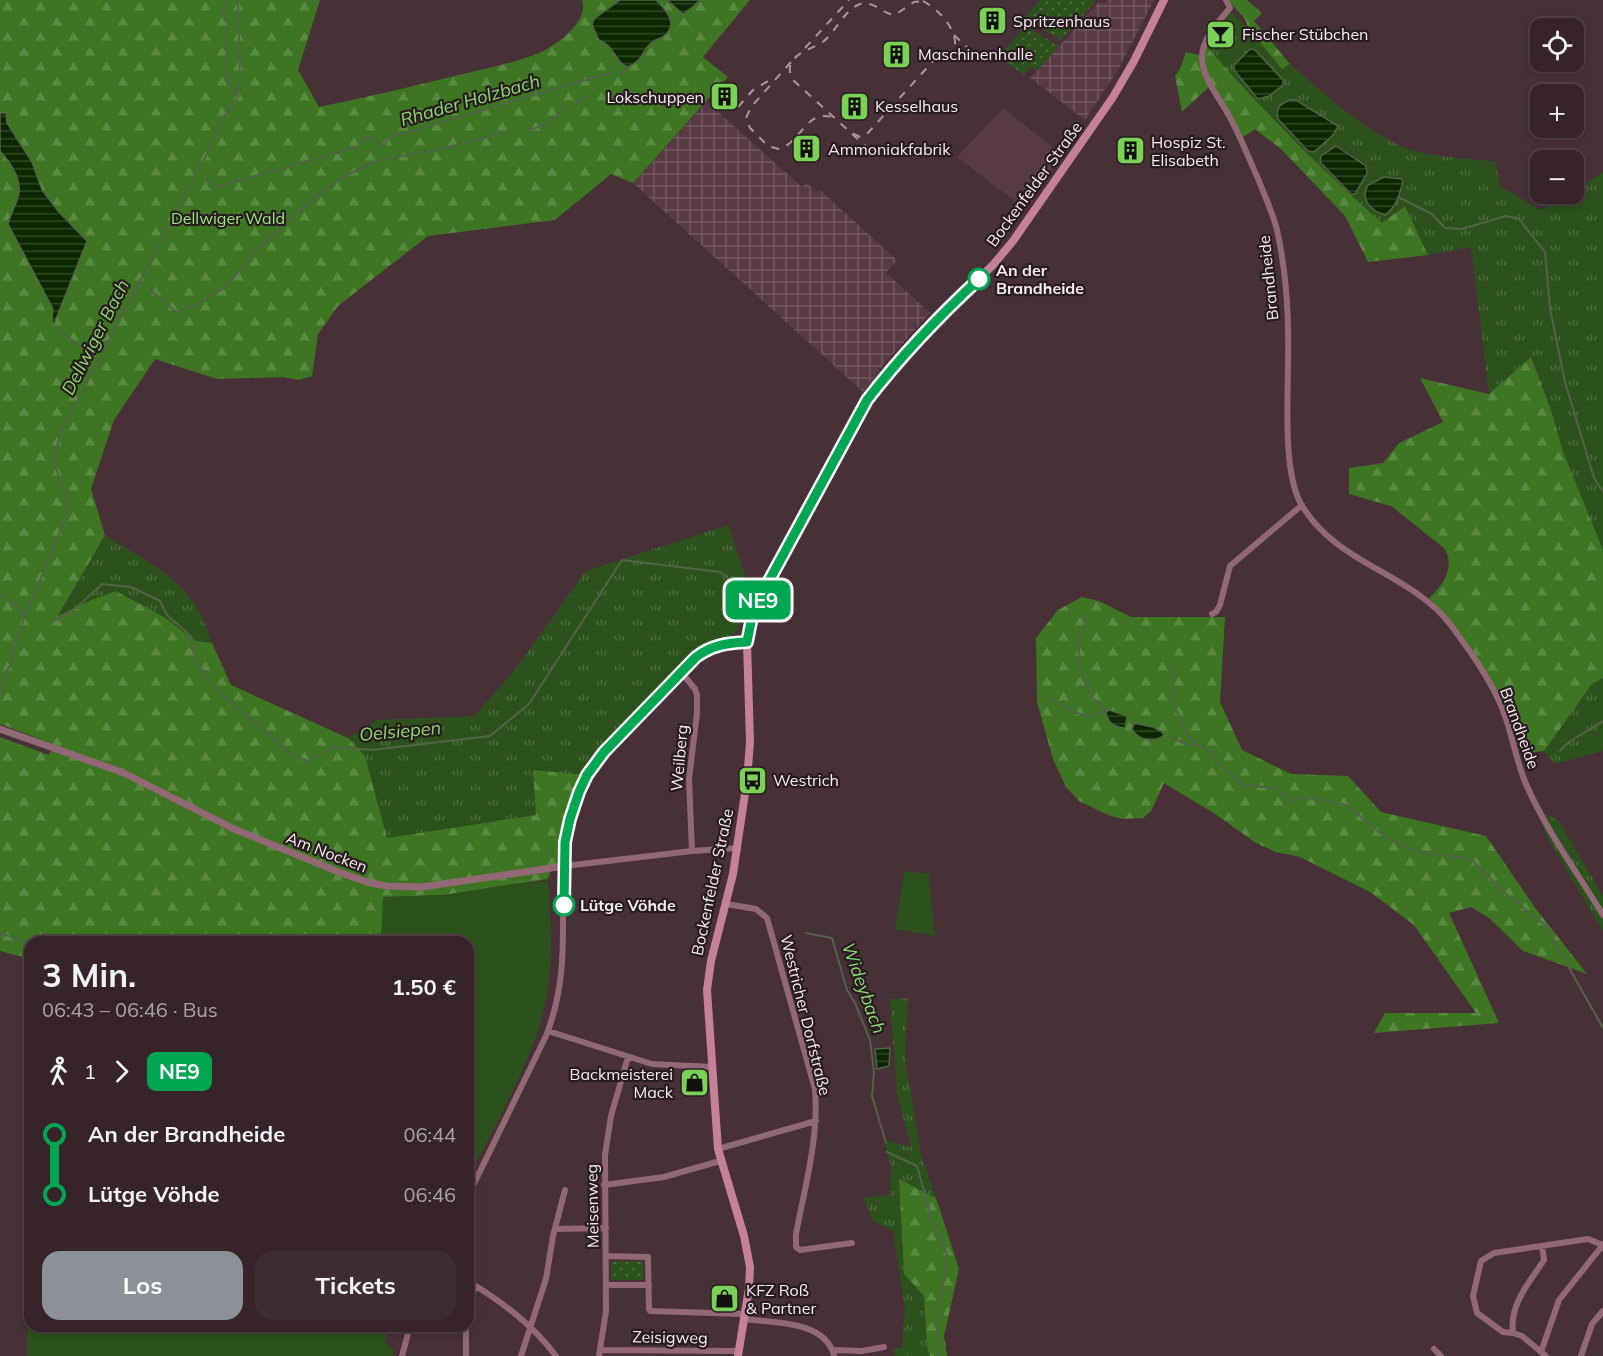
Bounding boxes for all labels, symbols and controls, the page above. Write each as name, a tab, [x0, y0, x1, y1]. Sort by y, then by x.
building icon: Spritzenhaus	[976, 5, 1008, 37]
place label: Spritzenhaus	[1013, 11, 1110, 31]
bar icon: Fischer Stübchen	[1205, 18, 1237, 50]
map controls	[1530, 18, 1584, 204]
button: locate	[1530, 18, 1584, 72]
place label: Fischer Stübchen	[1242, 24, 1368, 44]
building icon: Maschinenhalle	[881, 38, 913, 70]
place label: Maschinenhalle	[918, 44, 1033, 64]
water label: Rhader Holzbach	[397, 69, 543, 131]
building icon: Lokschuppen	[709, 81, 741, 113]
button: +	[1530, 84, 1584, 138]
place label: Lokschuppen	[606, 87, 704, 107]
building icon: Kesselhaus	[838, 90, 870, 122]
place label: Kesselhaus	[875, 96, 958, 116]
street label: Bockenfelder Straße	[982, 118, 1086, 250]
place label: Hospiz St. Elisabeth	[1151, 132, 1226, 170]
building icon: Ammoniakfabrik	[791, 133, 823, 165]
building icon: Hospiz St. Elisabeth	[1114, 135, 1146, 167]
place label: Ammoniakfabrik	[828, 139, 951, 159]
button: −	[1530, 150, 1584, 204]
park label: Dellwiger Wald	[171, 208, 285, 228]
street label: Brandheide	[1254, 234, 1282, 322]
place label: An der Brandheide	[996, 260, 1084, 298]
marker: An der Brandheide	[968, 268, 990, 290]
water label: Dellwiger Bach	[56, 276, 134, 398]
line badge: NE9	[724, 580, 792, 620]
text: NE9	[738, 587, 778, 613]
street label: Brandheide	[1496, 684, 1544, 772]
water label: Oelsiepen	[358, 716, 442, 746]
street label: Weilberg	[666, 724, 692, 792]
bus stop icon: Westrich	[736, 764, 768, 796]
place label: Westrich	[773, 770, 839, 790]
street label: Bockenfelder Straße	[687, 807, 737, 957]
street label: Am Nocken	[284, 827, 370, 877]
marker: Lütge Vöhde	[553, 894, 575, 916]
place label: Lütge Vöhde	[580, 895, 676, 915]
street label: Westricher Dorfstraße	[776, 933, 836, 1097]
water label: Wideybach	[837, 939, 891, 1037]
text: 3 Min.	[42, 954, 136, 995]
text: 1.50 €	[392, 973, 456, 1001]
text: 06:43 – 06:46 · Bus	[42, 997, 218, 1022]
icon: walk	[42, 1055, 75, 1088]
icon: forward	[105, 1055, 138, 1088]
text: NE9	[159, 1058, 200, 1084]
text: 1	[84, 1059, 96, 1084]
place label: Backmeisterei Mack	[570, 1064, 674, 1102]
shop icon: Backmeisterei Mack	[678, 1067, 710, 1099]
text: An der Brandheide	[88, 1120, 285, 1148]
text: 06:44	[403, 1122, 456, 1147]
street label: Meisenweg	[581, 1164, 603, 1248]
text: Lütge Vöhde	[88, 1180, 220, 1208]
text: 06:46	[403, 1182, 456, 1207]
button: Los	[42, 1251, 243, 1320]
button: Tickets	[255, 1251, 456, 1320]
place label: KFZ Roß & Partner	[746, 1280, 816, 1318]
shop icon: KFZ Roß & Partner	[709, 1283, 741, 1315]
street label: Zeisigweg	[632, 1326, 708, 1348]

